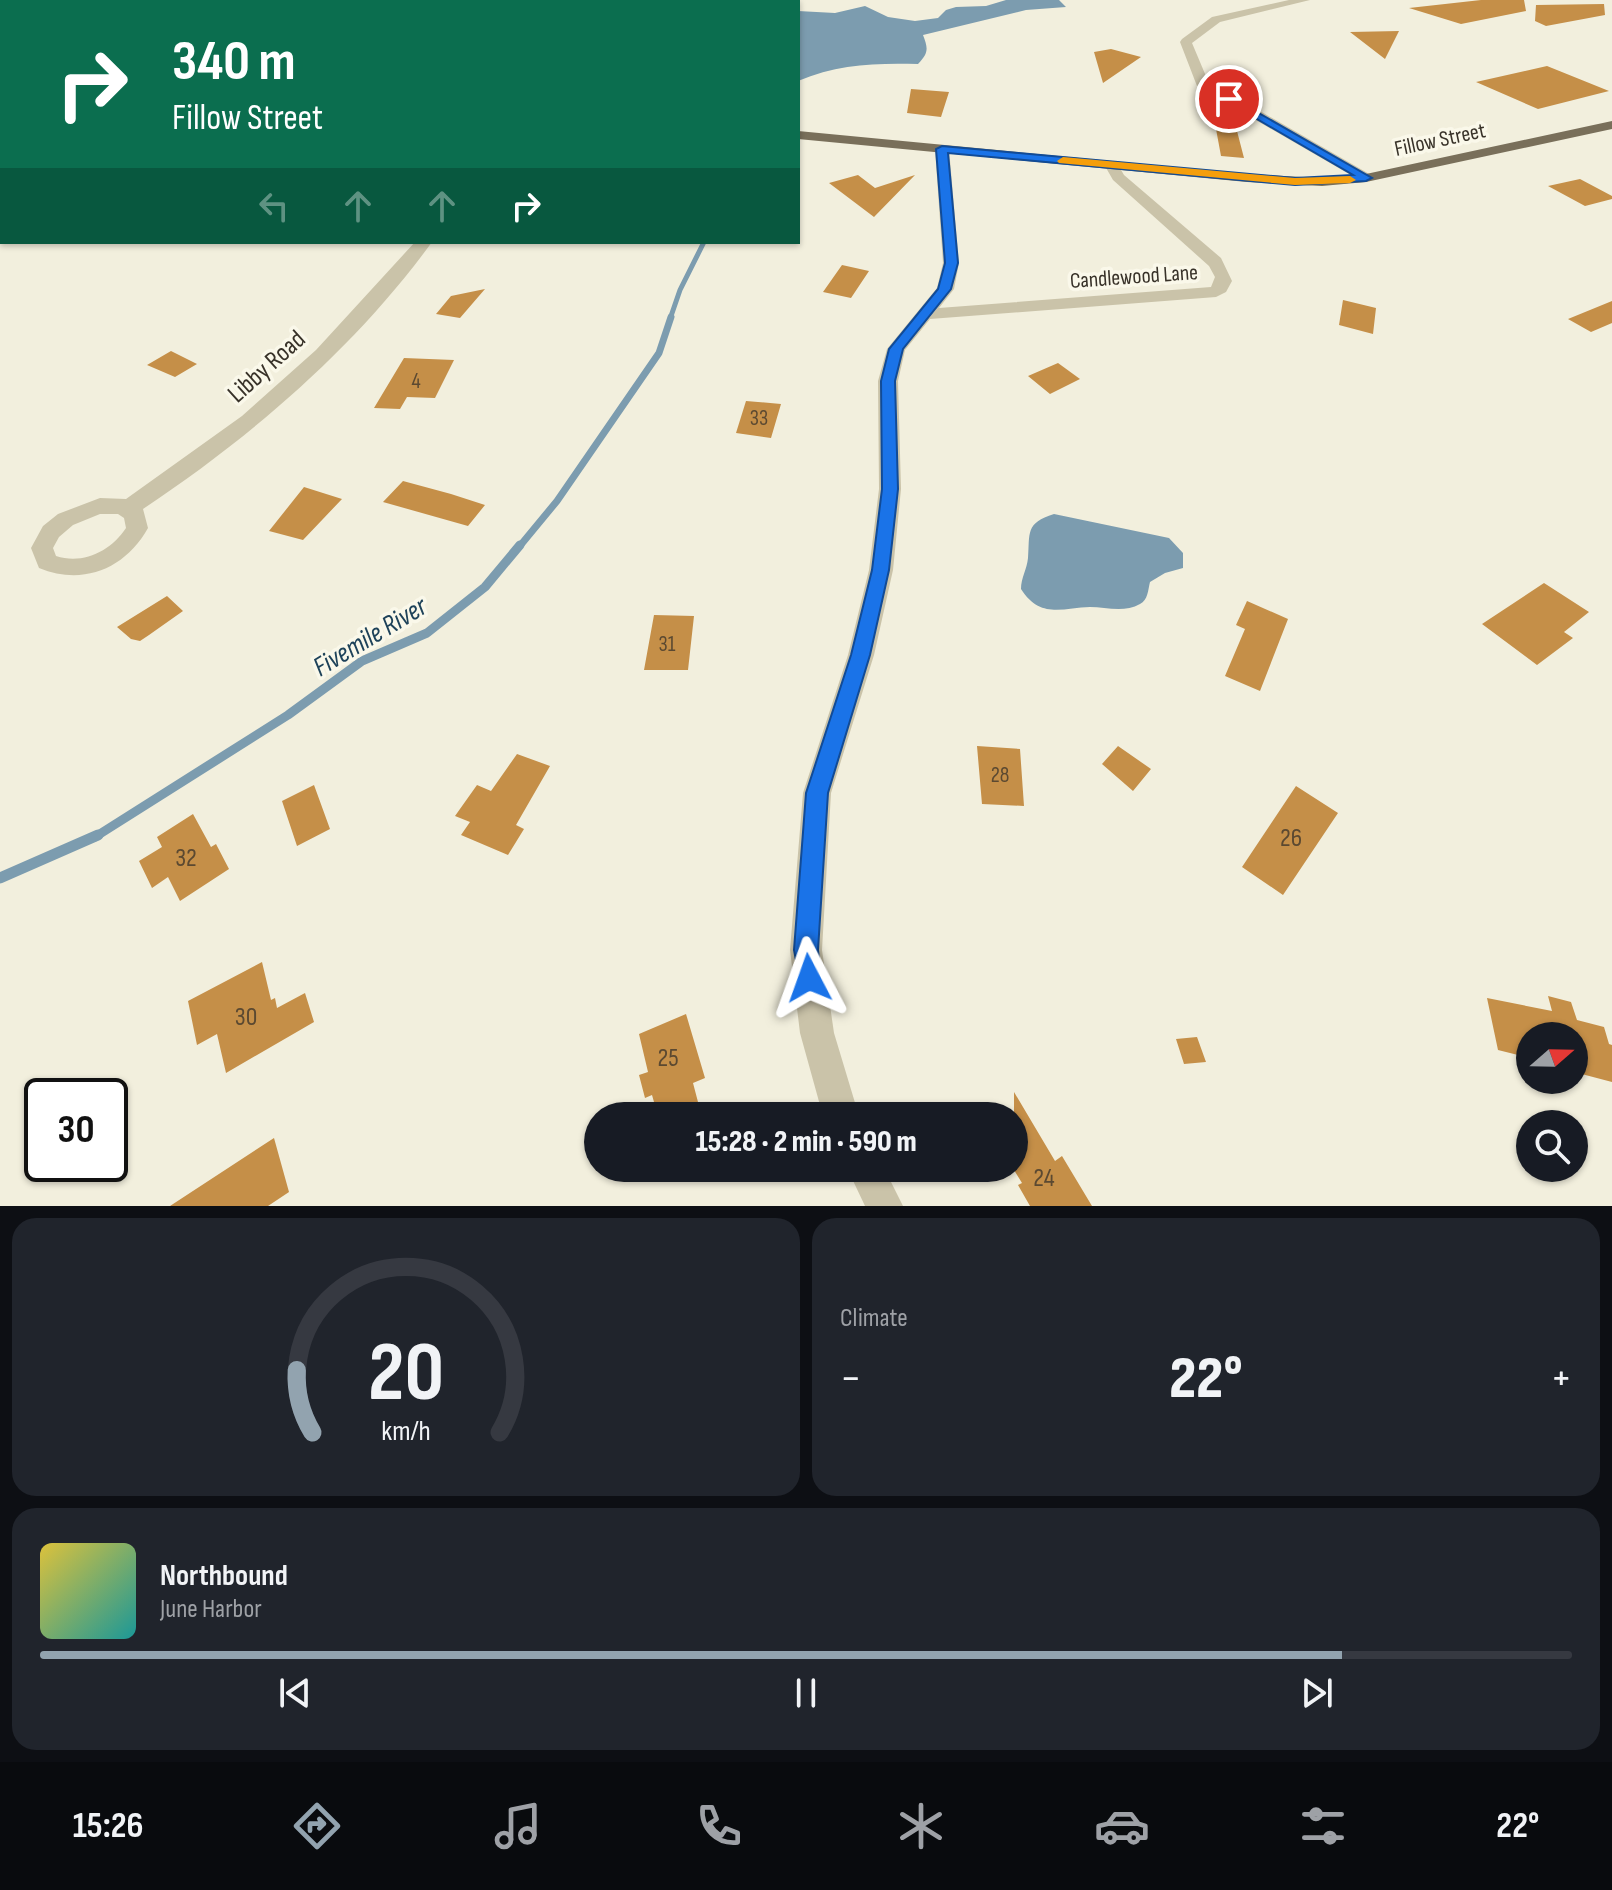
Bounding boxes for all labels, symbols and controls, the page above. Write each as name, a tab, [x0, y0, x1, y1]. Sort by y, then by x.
text: 340 m	[172, 29, 296, 96]
icon: right	[40, 32, 144, 136]
pin	[1195, 65, 1263, 133]
icon: arrive	[1207, 77, 1251, 121]
text: Fillow Street	[172, 97, 323, 140]
street label: Fillow Street	[1392, 117, 1488, 163]
icon: left	[252, 184, 296, 228]
icon: ahead	[336, 184, 380, 228]
icon: ahead	[420, 184, 464, 228]
icon: right	[504, 184, 548, 228]
street label: Candlewood Lane	[1069, 259, 1199, 295]
street label: Libby Road	[222, 324, 312, 410]
house number: 4	[411, 368, 421, 395]
house number: 33	[750, 405, 768, 432]
water label: Fivemile River	[307, 590, 434, 684]
house number: 31	[659, 631, 676, 658]
house number: 28	[991, 762, 1009, 789]
house number: 26	[1280, 823, 1302, 854]
house number: 32	[175, 843, 197, 874]
position arrow	[767, 936, 851, 1020]
house number: 30	[235, 1002, 257, 1033]
north arrow	[1516, 1022, 1588, 1094]
map controls	[1516, 1022, 1588, 1182]
house number: 25	[657, 1043, 679, 1074]
speed limit sign: 30	[24, 1078, 128, 1182]
button: search	[1516, 1110, 1588, 1182]
text: 15:28 · 2 min · 590 m	[695, 1124, 917, 1160]
house number: 24	[1033, 1163, 1055, 1194]
text: Climate	[840, 1303, 908, 1334]
text: 20	[368, 1324, 444, 1424]
text: 22°	[1169, 1343, 1243, 1415]
text: −	[840, 1352, 862, 1405]
text: +	[1550, 1352, 1572, 1405]
text: km/h	[381, 1414, 431, 1449]
text: Northbound	[160, 1558, 288, 1594]
text: June Harbor	[160, 1594, 262, 1625]
icon: previous	[273, 1671, 317, 1715]
icon: pause	[784, 1671, 828, 1715]
icon: next	[1295, 1671, 1339, 1715]
icon: directions	[289, 1798, 345, 1854]
icon: music	[490, 1798, 546, 1854]
icon: phone	[691, 1798, 747, 1854]
icon: climate	[893, 1798, 949, 1854]
icon: car	[1094, 1798, 1150, 1854]
icon: filters	[1295, 1798, 1351, 1854]
text: 15:26	[73, 1805, 143, 1848]
text: 22°	[1496, 1805, 1539, 1848]

